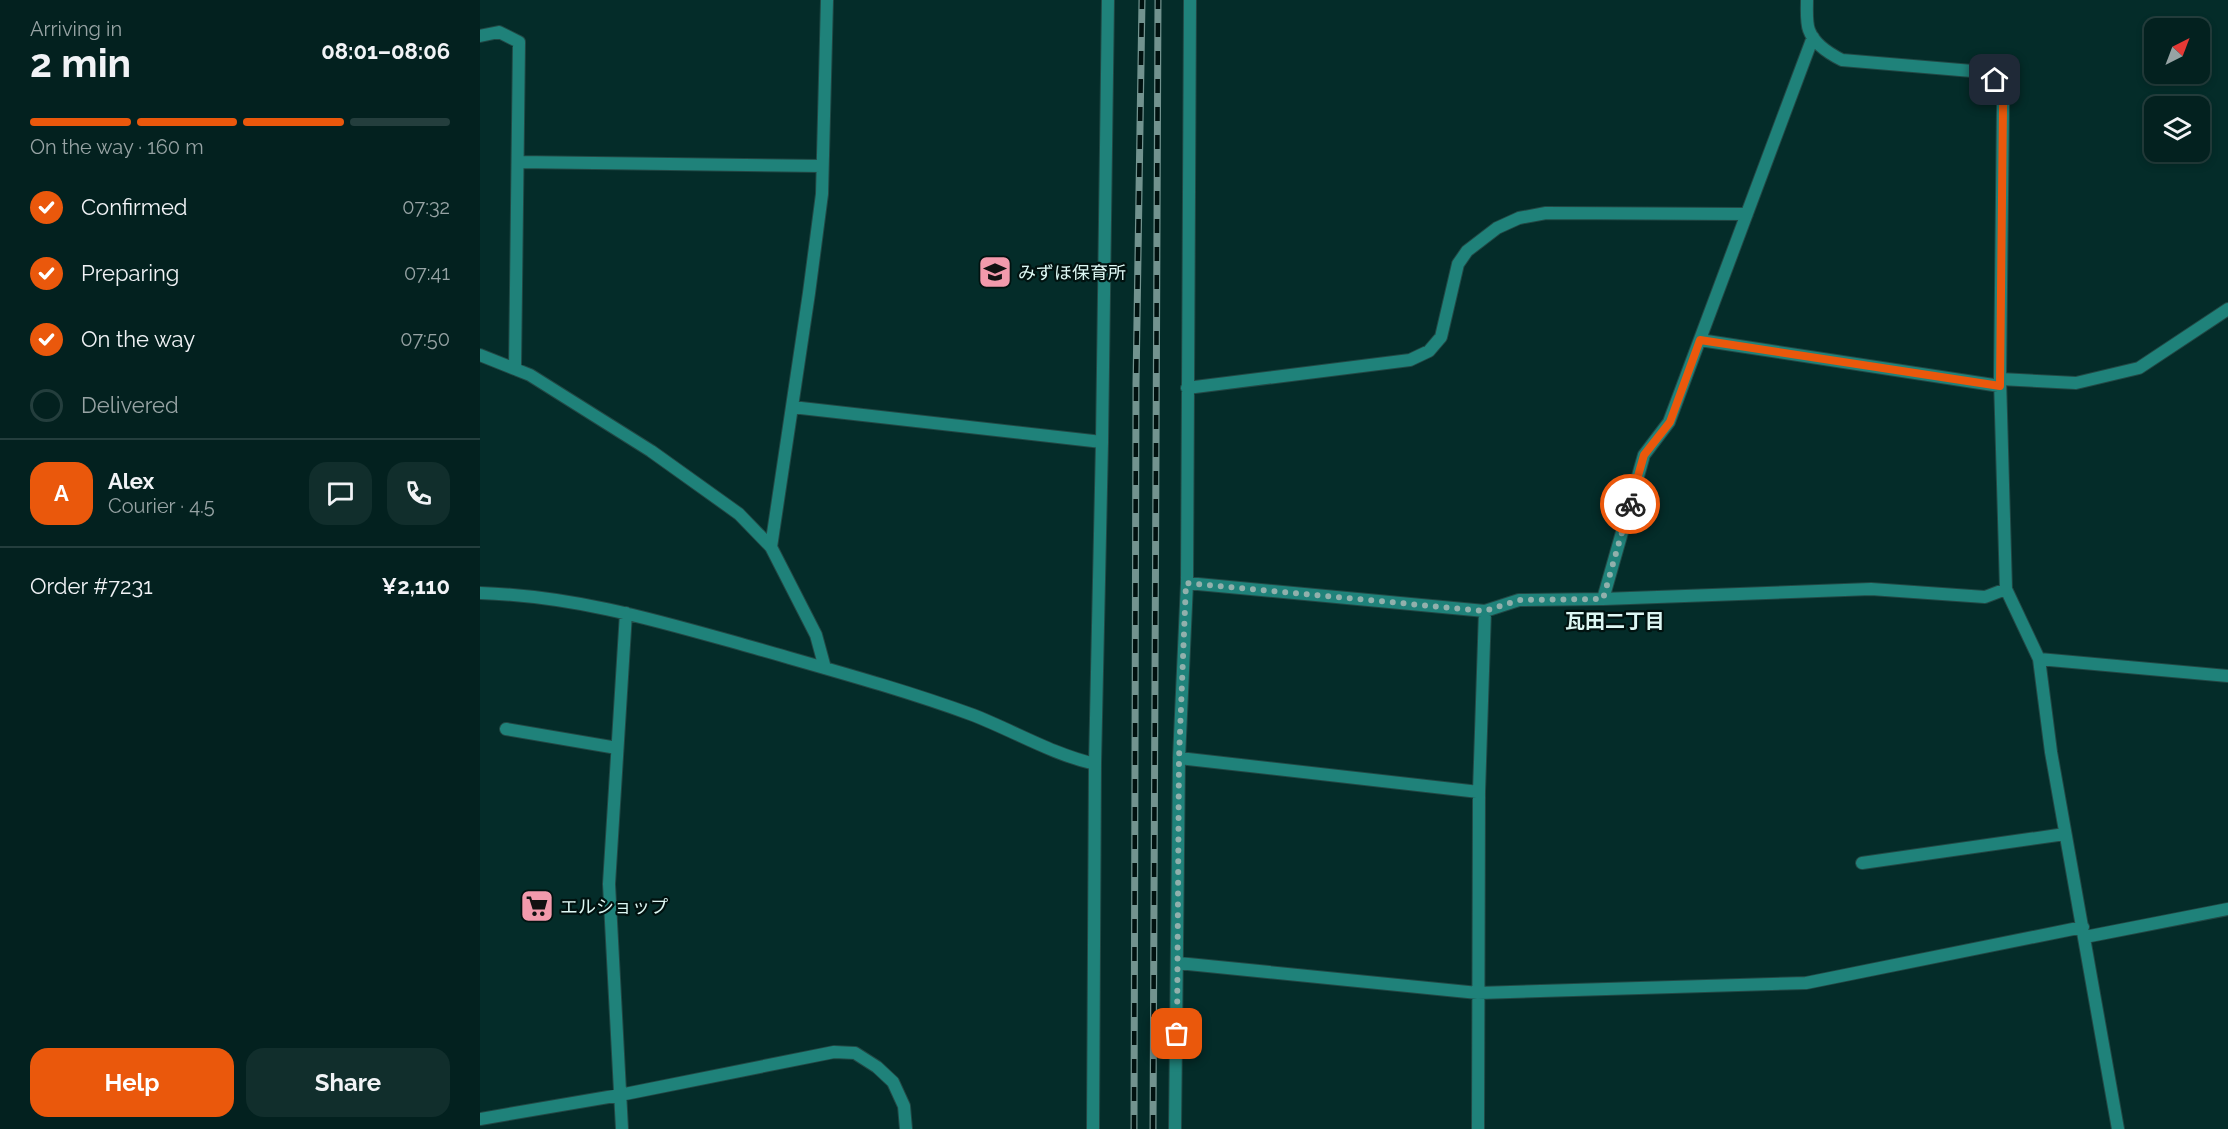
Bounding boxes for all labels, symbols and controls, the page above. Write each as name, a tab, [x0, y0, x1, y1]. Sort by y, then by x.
text: Arriving in	[30, 17, 122, 41]
north arrow	[2144, 18, 2210, 84]
map controls	[2144, 18, 2210, 162]
text: 08:01–08:06	[321, 38, 450, 64]
text: 2 min	[30, 40, 131, 86]
pin	[1969, 54, 2020, 105]
icon: home	[1978, 63, 2011, 96]
button: layers	[2144, 96, 2210, 162]
text: On the way · 160 m	[30, 135, 204, 159]
icon: check	[30, 191, 63, 224]
text: Confirmed	[81, 194, 188, 220]
text: 07:32	[402, 195, 450, 219]
school or university icon: みずほ保育所	[977, 254, 1013, 290]
icon: check	[30, 257, 63, 290]
text: Preparing	[81, 260, 179, 286]
text: 07:41	[404, 261, 450, 285]
place label: みずほ保育所	[1018, 262, 1126, 283]
icon: check	[30, 323, 63, 356]
text: On the way	[81, 326, 195, 352]
text: 07:50	[400, 327, 450, 351]
text: Delivered	[81, 392, 179, 418]
button: chat	[309, 462, 372, 525]
button: phone	[387, 462, 450, 525]
text: Alex	[108, 468, 154, 494]
courier	[1600, 474, 1660, 534]
text: A	[54, 480, 69, 506]
icon: bike	[1614, 488, 1647, 521]
text: Courier · 4.5	[108, 494, 215, 518]
text: Order #7231	[30, 573, 153, 599]
text: ¥2,110	[382, 573, 450, 599]
district label: 瓦田二丁目	[1565, 609, 1665, 633]
supermarket icon: エルショップ	[519, 888, 555, 924]
place label: エルショップ	[560, 896, 668, 917]
pin	[1151, 1008, 1202, 1059]
icon: bag	[1160, 1017, 1193, 1050]
button: Help	[30, 1048, 234, 1117]
button: Share	[246, 1048, 450, 1117]

